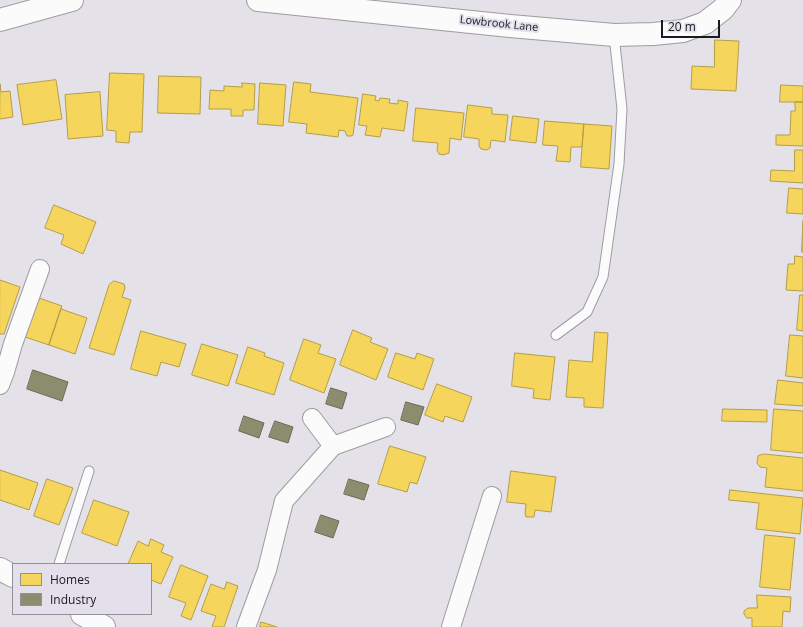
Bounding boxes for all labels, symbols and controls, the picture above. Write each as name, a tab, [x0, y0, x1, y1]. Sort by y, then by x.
scale bar	[663, 12, 722, 38]
street label: Lowbrook Lane	[459, 13, 539, 35]
text: 20 m	[668, 18, 696, 35]
legend	[12, 563, 152, 615]
text: Homes	[50, 571, 90, 588]
text: Industry	[50, 591, 96, 608]

